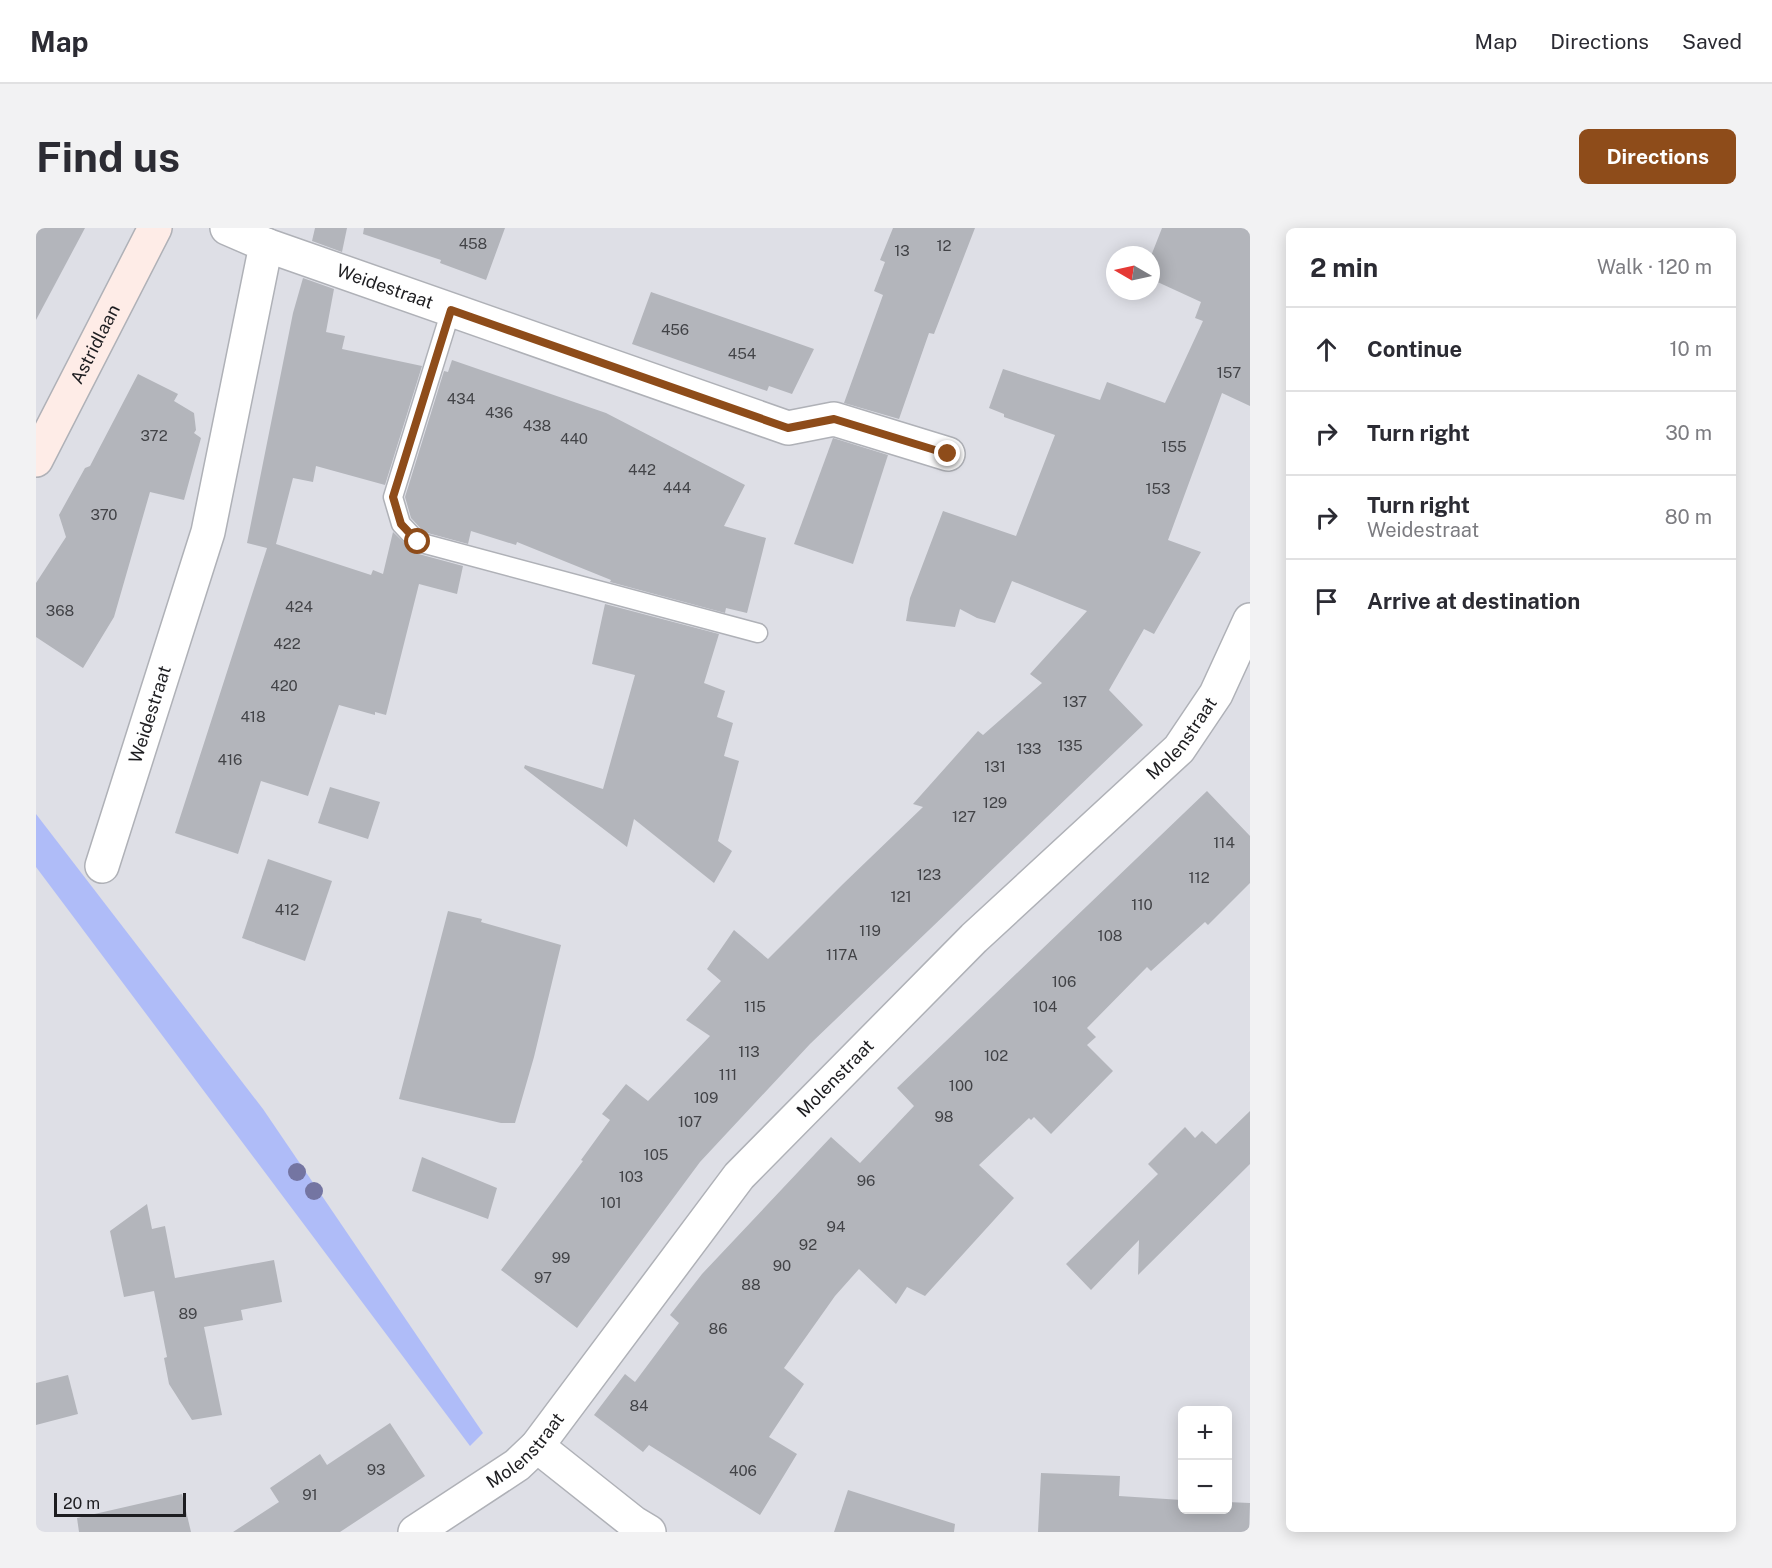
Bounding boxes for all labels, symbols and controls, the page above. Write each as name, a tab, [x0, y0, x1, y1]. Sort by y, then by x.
text: Map	[30, 25, 89, 58]
text: Map	[1475, 29, 1517, 54]
text: Directions	[1550, 29, 1649, 54]
text: Saved	[1682, 29, 1742, 54]
button: Directions	[1579, 129, 1736, 184]
text: Find us	[36, 132, 180, 181]
house number: 458	[459, 235, 487, 252]
house number: 12	[936, 237, 952, 254]
house number: 13	[894, 242, 910, 259]
north arrow	[1106, 246, 1160, 300]
text: 2 min	[1310, 252, 1378, 283]
text: Walk · 120 m	[1597, 255, 1712, 279]
street label: Weidestraat	[334, 260, 436, 313]
street label: Astridlaan	[66, 301, 124, 387]
house number: 456	[661, 321, 689, 338]
icon: ahead	[1310, 333, 1343, 366]
text: Continue	[1367, 336, 1462, 362]
text: 10 m	[1669, 337, 1712, 361]
house number: 454	[728, 345, 756, 362]
house number: 157	[1217, 364, 1241, 381]
house number: 434	[447, 390, 475, 407]
house number: 436	[485, 404, 513, 421]
house number: 438	[523, 417, 551, 434]
icon: right	[1310, 417, 1343, 450]
text: Turn right	[1367, 420, 1470, 446]
text: 30 m	[1665, 421, 1712, 445]
house number: 372	[140, 427, 168, 444]
house number: 440	[560, 430, 588, 447]
house number: 155	[1161, 438, 1187, 455]
route end	[934, 440, 960, 466]
house number: 442	[628, 461, 656, 478]
house number: 444	[663, 479, 691, 496]
house number: 153	[1145, 480, 1171, 497]
text: Turn right	[1367, 492, 1470, 518]
icon: right	[1310, 501, 1343, 534]
text: 80 m	[1665, 505, 1712, 529]
house number: 370	[90, 506, 118, 523]
text: Weidestraat	[1367, 518, 1479, 542]
route start	[404, 528, 430, 554]
icon: arrive	[1310, 585, 1343, 618]
text: Arrive at destination	[1367, 588, 1580, 614]
house number: 424	[285, 598, 313, 615]
house number: 368	[46, 602, 74, 619]
house number: 422	[273, 635, 301, 652]
street label: Weidestraat	[124, 663, 175, 766]
house number: 420	[270, 677, 298, 694]
house number: 137	[1063, 693, 1087, 710]
street label: Molenstraat	[1142, 693, 1221, 784]
house number: 418	[240, 708, 266, 725]
house number: 135	[1057, 737, 1083, 754]
house number: 133	[1017, 740, 1041, 757]
house number: 416	[218, 751, 242, 768]
house number: 131	[984, 758, 1006, 775]
house number: 129	[983, 794, 1007, 811]
house number: 127	[952, 808, 976, 825]
house number: 114	[1213, 834, 1235, 851]
house number: 123	[917, 866, 941, 883]
house number: 112	[1188, 869, 1210, 886]
house number: 121	[890, 888, 912, 905]
house number: 110	[1131, 896, 1153, 913]
house number: 412	[275, 901, 299, 918]
house number: 119	[859, 922, 881, 939]
house number: 108	[1098, 927, 1122, 944]
house number: 117A	[826, 946, 858, 963]
house number: 106	[1052, 973, 1076, 990]
house number: 115	[744, 998, 766, 1015]
house number: 104	[1033, 998, 1057, 1015]
street label: Molenstraat	[792, 1035, 878, 1121]
house number: 113	[738, 1043, 760, 1060]
house number: 102	[984, 1047, 1008, 1064]
house number: 111	[719, 1066, 737, 1083]
house number: 100	[949, 1077, 973, 1094]
house number: 109	[694, 1089, 718, 1106]
house number: 98	[935, 1108, 953, 1125]
house number: 107	[678, 1113, 702, 1130]
house number: 105	[644, 1146, 668, 1163]
house number: 103	[619, 1168, 643, 1185]
house number: 96	[857, 1172, 875, 1189]
house number: 101	[600, 1194, 622, 1211]
house number: 94	[827, 1218, 845, 1235]
house number: 92	[799, 1236, 817, 1253]
house number: 99	[552, 1249, 570, 1266]
house number: 90	[773, 1257, 791, 1274]
house number: 97	[534, 1269, 552, 1286]
house number: 88	[741, 1276, 761, 1293]
house number: 89	[179, 1305, 197, 1322]
house number: 86	[709, 1320, 727, 1337]
house number: 84	[629, 1397, 649, 1414]
map controls	[1178, 1406, 1232, 1514]
button: +	[1178, 1406, 1232, 1460]
street label: Molenstraat	[482, 1408, 568, 1492]
button: −	[1178, 1460, 1232, 1514]
house number: 93	[367, 1461, 385, 1478]
house number: 406	[729, 1462, 757, 1479]
house number: 91	[302, 1486, 318, 1503]
scale bar	[54, 1490, 186, 1518]
text: 20 m	[63, 1494, 100, 1513]

